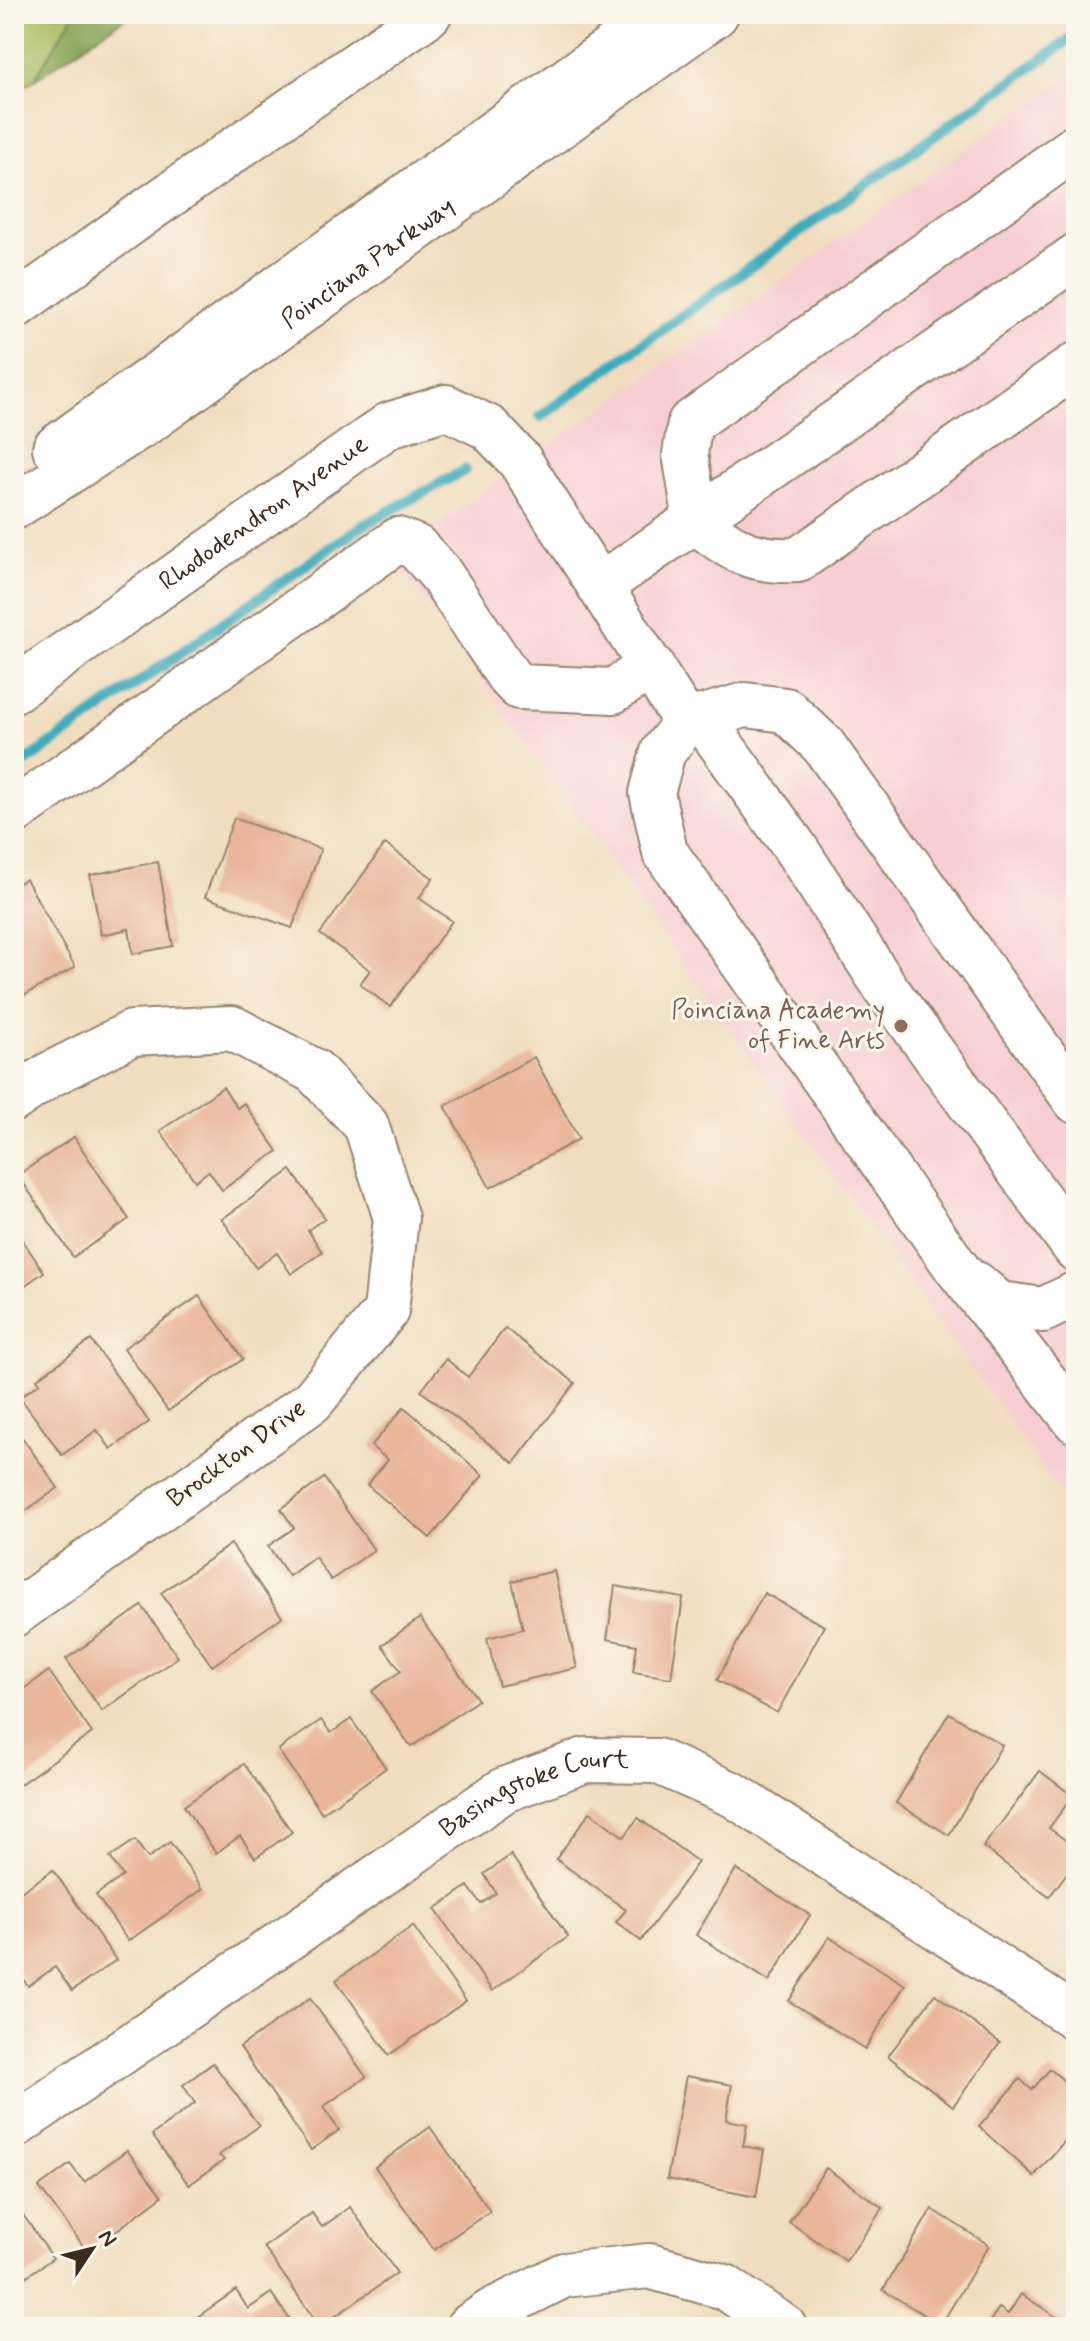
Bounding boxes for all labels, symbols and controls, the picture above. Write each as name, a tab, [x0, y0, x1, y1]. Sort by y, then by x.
street label: Poinciana Parkway	[275, 190, 462, 337]
street label: Rhododendron Avenue	[153, 428, 375, 599]
place label: Poinciana Academy of Fine Arts	[671, 994, 885, 1058]
marker: Poinciana Academy of Fine Arts	[892, 1017, 910, 1035]
street label: Brockton Drive	[161, 1392, 313, 1516]
street label: Basingstoke Court	[433, 1743, 629, 1846]
north arrow	[52, 2209, 132, 2289]
text: N	[91, 2225, 122, 2253]

